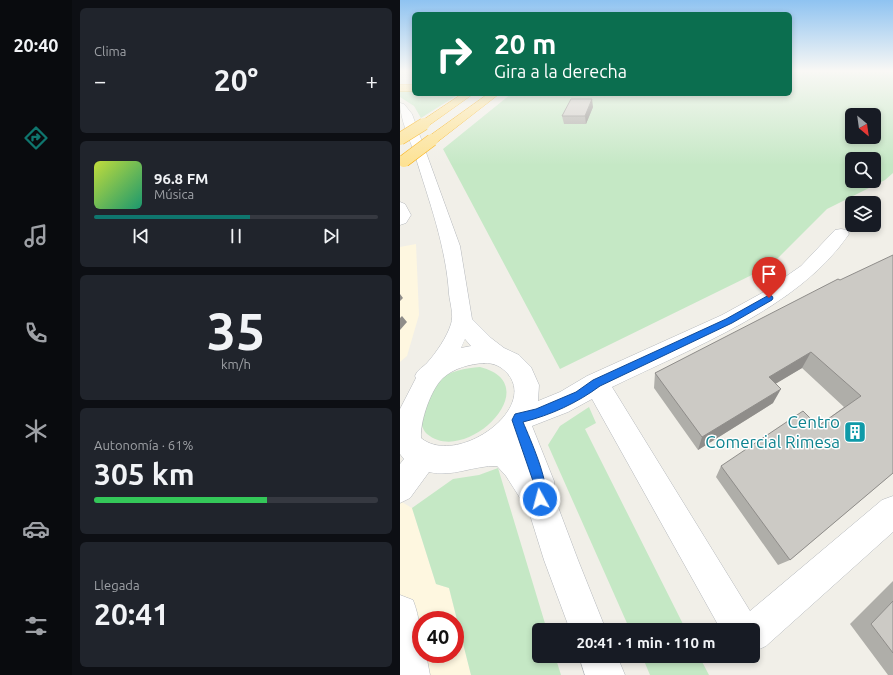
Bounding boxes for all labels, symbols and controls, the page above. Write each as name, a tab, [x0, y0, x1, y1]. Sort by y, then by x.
icon: right	[428, 28, 480, 80]
text: 20 m	[494, 28, 556, 59]
text: 20:40	[13, 35, 59, 55]
text: Clima	[94, 44, 126, 58]
text: Gira a la derecha	[494, 61, 627, 81]
text: 20°	[214, 63, 258, 97]
text: −	[94, 68, 106, 93]
text: +	[366, 68, 378, 93]
north arrow	[845, 108, 881, 144]
map controls	[845, 108, 881, 232]
icon: directions	[22, 124, 50, 152]
button: search	[845, 152, 881, 188]
text: 96.8 FM	[154, 170, 208, 187]
text: Música	[154, 187, 194, 201]
button: layers	[845, 196, 881, 232]
icon: music	[22, 222, 50, 250]
icon: previous	[130, 225, 152, 247]
icon: pause	[225, 225, 247, 247]
icon: next	[320, 225, 342, 247]
pin	[752, 257, 786, 298]
icon: arrive	[758, 263, 780, 285]
text: 35	[207, 302, 265, 360]
icon: phone	[22, 319, 50, 347]
text: km/h	[221, 357, 251, 371]
place label: Centro Comercial Rimesa	[705, 412, 840, 451]
icon: climate	[22, 417, 50, 445]
building icon: Centro Comercial Rimesa	[842, 419, 868, 445]
text: Autonomía · 61%	[94, 438, 193, 452]
text: 305 km	[94, 457, 195, 491]
position arrow	[519, 478, 561, 520]
icon: car	[22, 515, 50, 543]
text: Llegada	[94, 578, 140, 592]
text: 20:41	[94, 597, 169, 631]
speed limit sign: 40	[412, 611, 464, 663]
icon: filters	[22, 612, 50, 640]
text: 20:41 · 1 min · 110 m	[577, 634, 715, 651]

